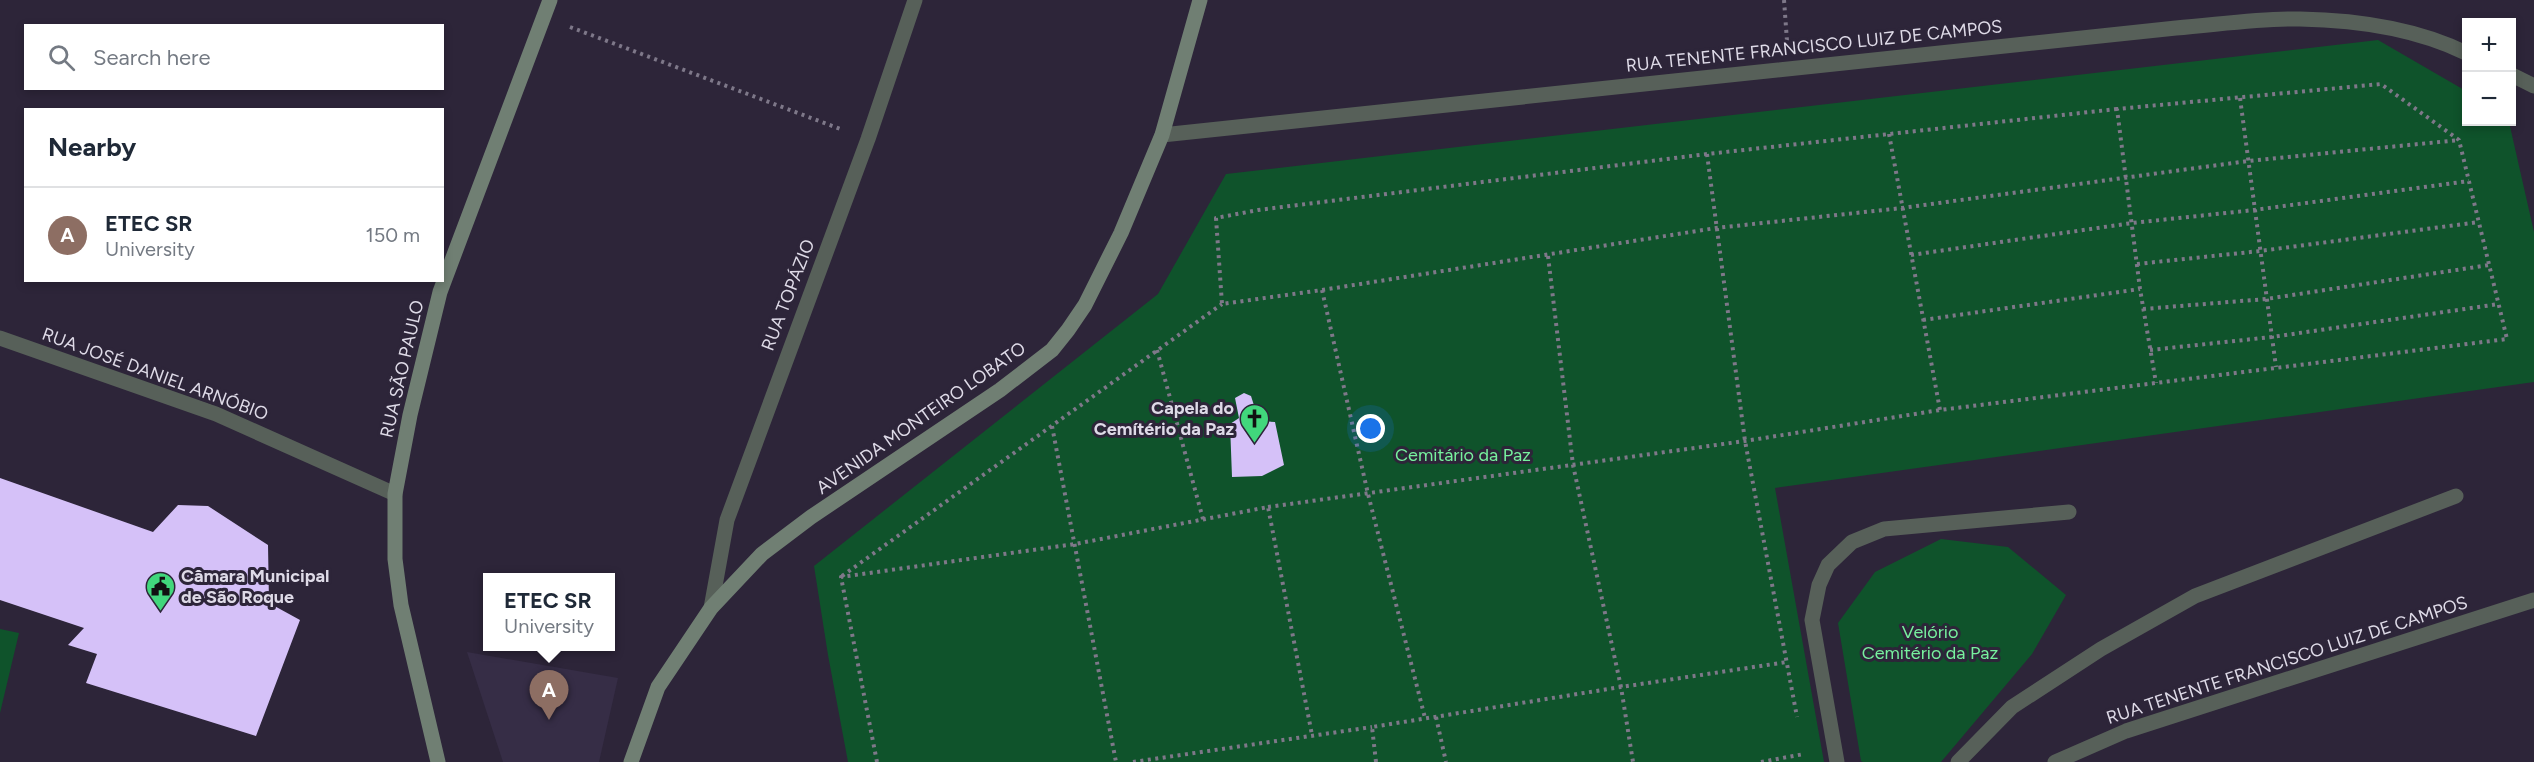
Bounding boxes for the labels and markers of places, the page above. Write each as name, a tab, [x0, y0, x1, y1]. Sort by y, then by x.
place label: Capela do Cemítério da Paz	[1094, 397, 1234, 440]
church icon: Capela do Cemítério da Paz	[1239, 402, 1271, 444]
place label: Câmara Municipal de São Roque	[181, 565, 330, 608]
public building icon: Câmara Municipal de São Roque	[144, 570, 176, 612]
pin: A	[530, 670, 568, 720]

